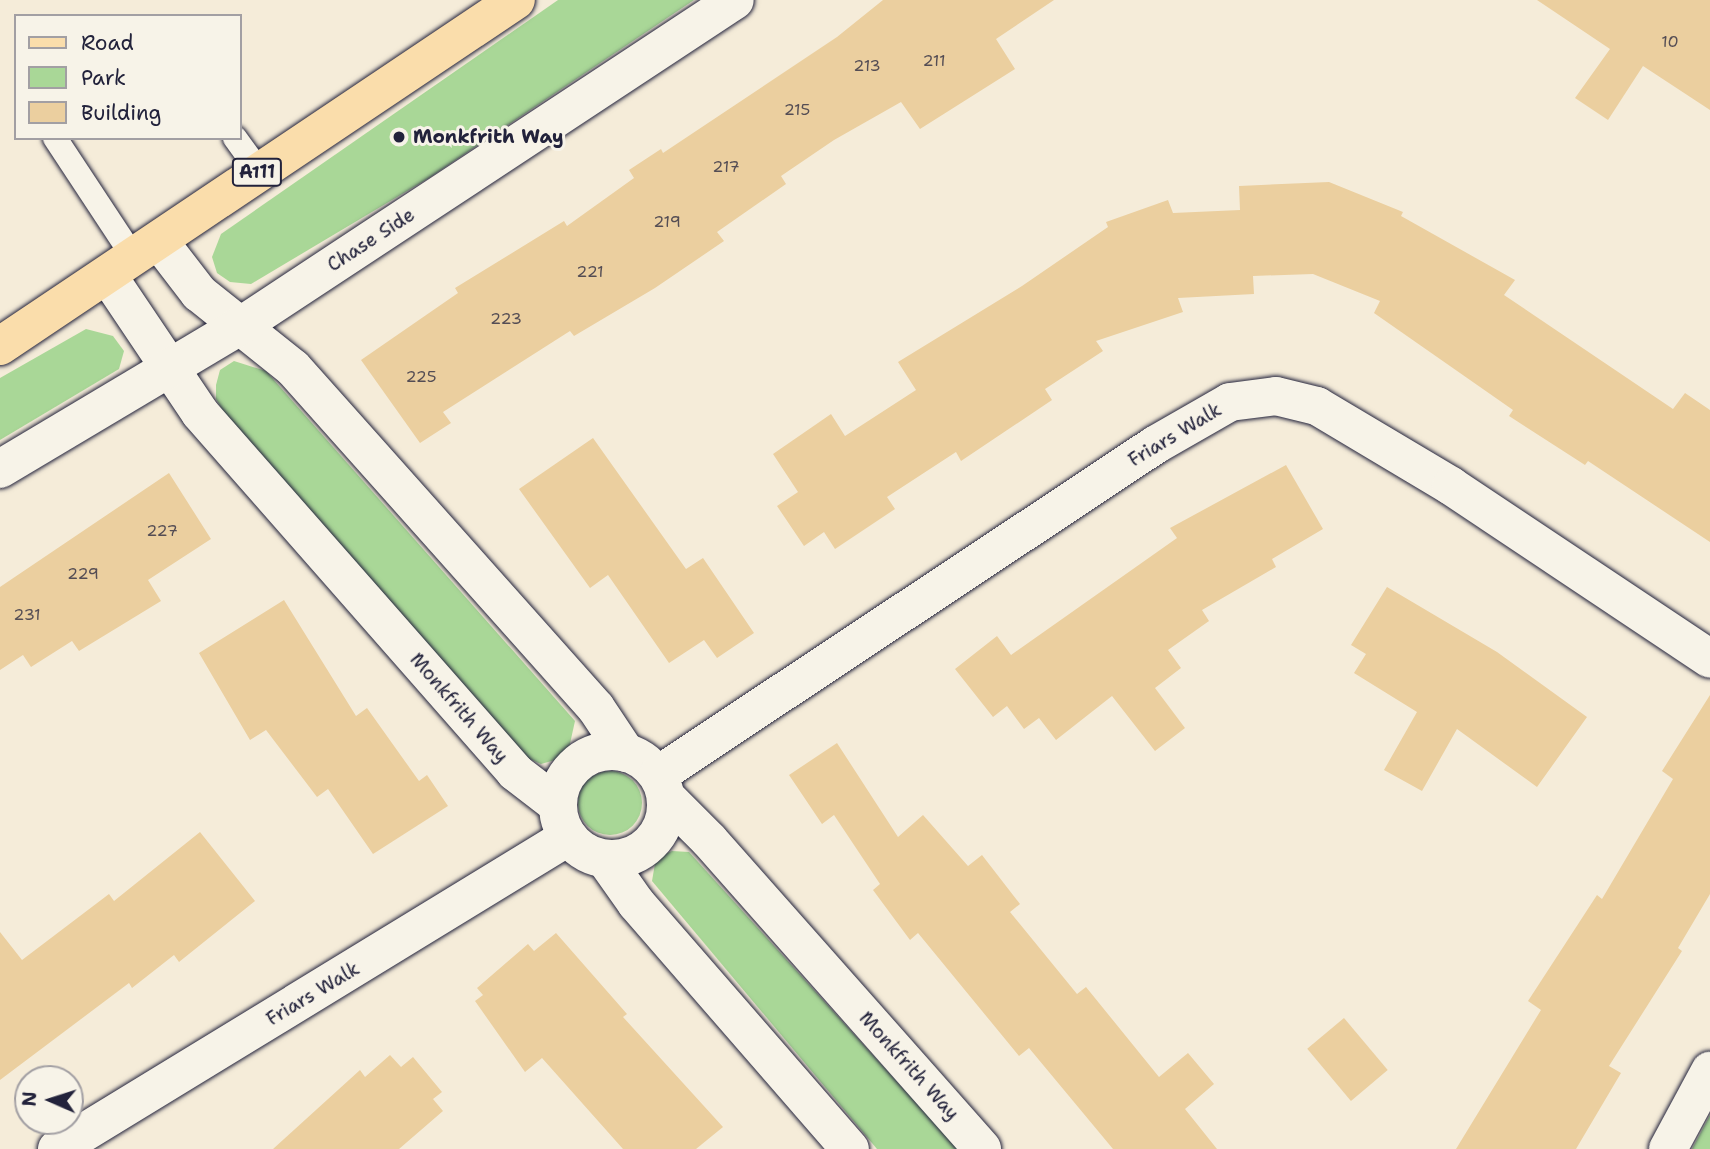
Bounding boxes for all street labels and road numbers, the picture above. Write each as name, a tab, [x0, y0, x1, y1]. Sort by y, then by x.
road number: A111	[231, 158, 283, 187]
street label: Chase Side	[323, 203, 419, 277]
street label: Friars Walk	[1124, 398, 1226, 472]
street label: Monkfrith Way	[405, 648, 513, 768]
street label: Friars Walk	[262, 957, 364, 1031]
street label: Monkfrith Way	[854, 1007, 964, 1125]

